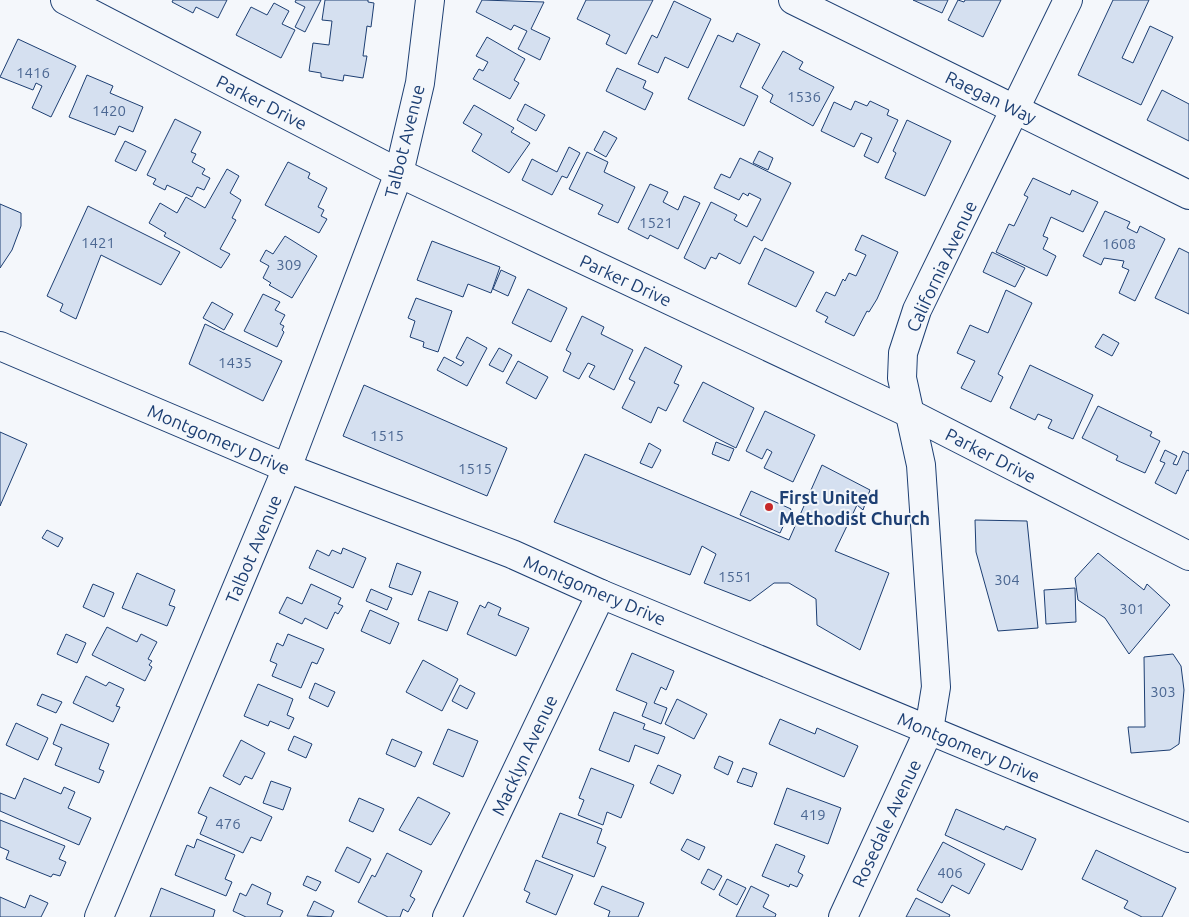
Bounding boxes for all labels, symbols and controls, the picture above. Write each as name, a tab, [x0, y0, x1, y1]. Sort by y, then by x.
house number: 1416	[16, 64, 50, 81]
street label: Raegan Way	[942, 66, 1040, 128]
street label: Parker Drive	[213, 71, 311, 133]
street label: Talbot Avenue	[380, 82, 428, 200]
house number: 1536	[787, 88, 821, 105]
house number: 1420	[92, 102, 126, 119]
street label: California Avenue	[902, 197, 980, 335]
house number: 1521	[639, 214, 673, 231]
house number: 1421	[81, 234, 115, 251]
house number: 1608	[1102, 235, 1136, 252]
street label: Parker Drive	[577, 250, 675, 310]
house number: 309	[276, 256, 302, 273]
house number: 1435	[218, 354, 252, 371]
street label: Montgomery Drive	[145, 400, 293, 478]
street label: Parker Drive	[942, 424, 1040, 486]
house number: 1515	[370, 427, 404, 444]
house number: 1515	[458, 460, 492, 477]
place label: First United Methodist Church	[779, 487, 930, 528]
street label: Talbot Avenue	[221, 492, 285, 606]
marker: First United Methodist Church	[763, 501, 775, 513]
street label: Montgomery Drive	[521, 551, 669, 629]
house number: 1551	[718, 568, 752, 585]
house number: 304	[994, 571, 1020, 588]
house number: 301	[1119, 600, 1145, 617]
house number: 303	[1150, 683, 1176, 700]
street label: Macklyn Avenue	[487, 692, 561, 818]
street label: Montgomery Drive	[895, 708, 1043, 786]
street label: Rosedale Avenue	[848, 756, 924, 890]
house number: 419	[800, 806, 826, 823]
house number: 476	[215, 815, 241, 832]
house number: 406	[937, 864, 963, 881]

